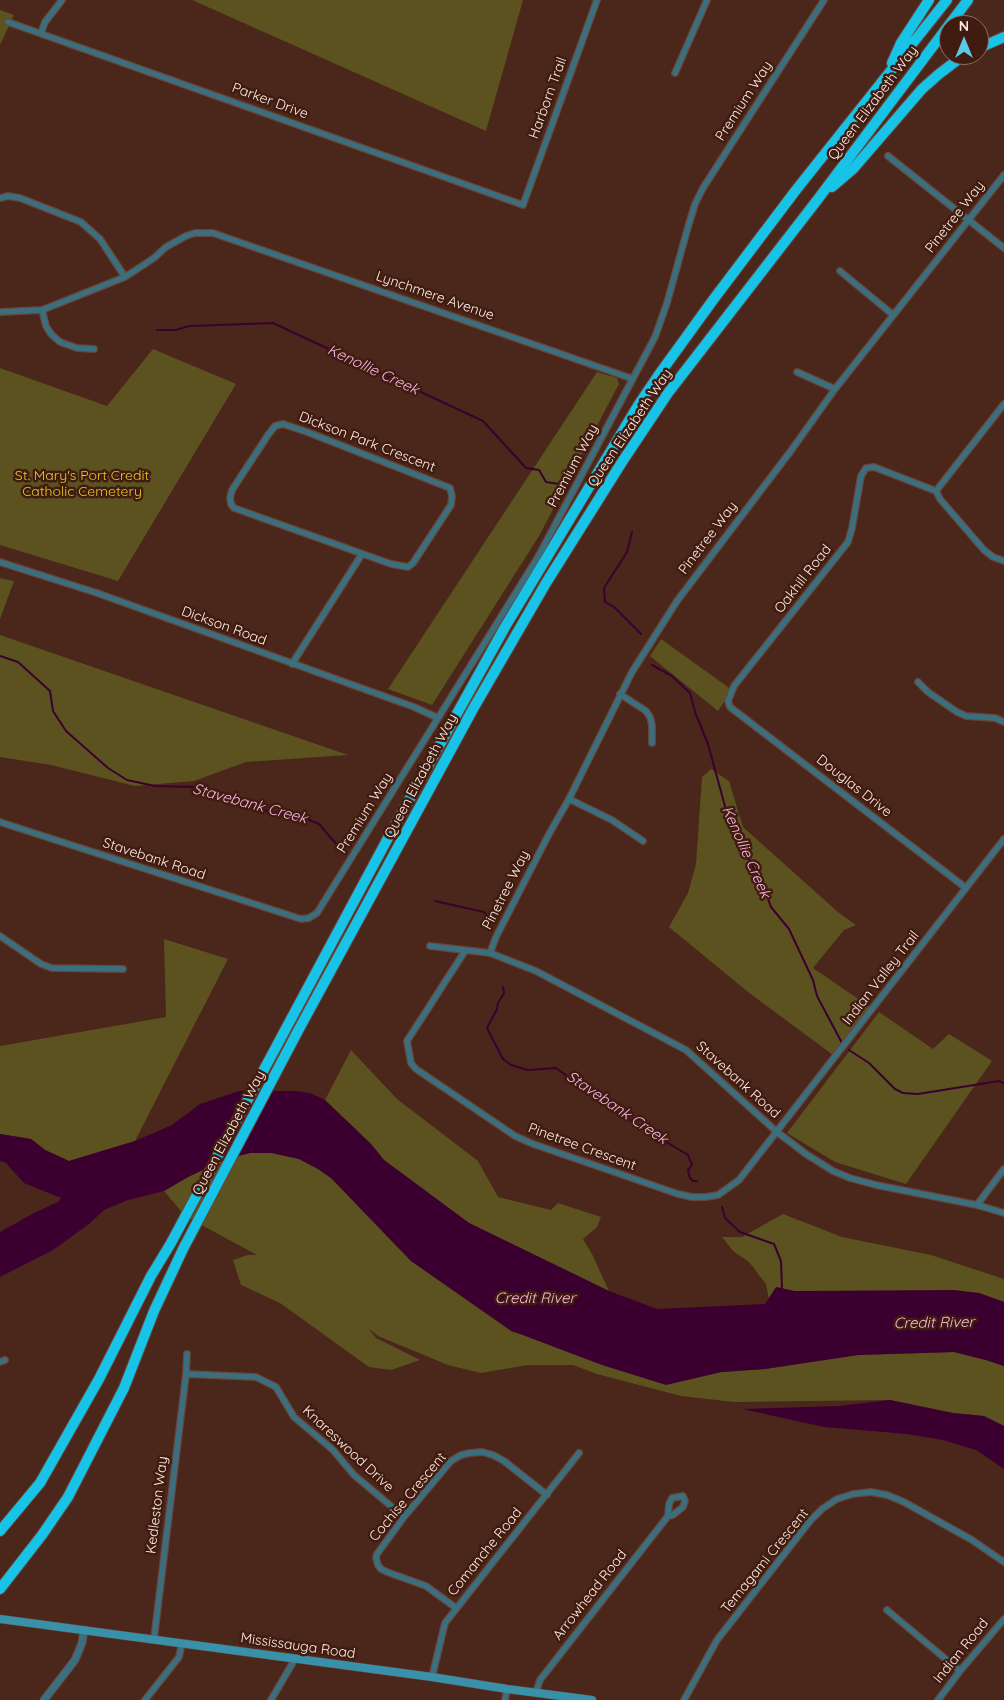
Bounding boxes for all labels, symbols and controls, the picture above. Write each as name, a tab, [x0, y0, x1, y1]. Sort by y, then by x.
north arrow	[939, 15, 989, 65]
text: N	[959, 17, 969, 35]
street label: Queen Elizabeth Way	[825, 43, 921, 163]
street label: Harborn Trail	[525, 55, 571, 141]
street label: Premium Way	[712, 58, 776, 144]
street label: Parker Drive	[229, 79, 311, 123]
street label: Pinetree Way	[922, 178, 988, 256]
street label: Lynchmere Avenue	[374, 268, 496, 324]
water label: Kenollie Creek	[324, 341, 422, 399]
street label: Queen Elizabeth Way	[584, 366, 676, 490]
street label: Dickson Park Crescent	[296, 408, 438, 476]
street label: Premium Way	[544, 422, 602, 510]
park label: St. Mary's Port Credit Catholic Cemetery	[15, 468, 149, 501]
street label: Pinetree Way	[675, 498, 741, 578]
street label: Oakhill Road	[771, 541, 835, 617]
street label: Dickson Road	[179, 603, 269, 649]
street label: Queen Elizabeth Way	[381, 711, 461, 841]
street label: Douglas Drive	[813, 751, 895, 821]
street label: Premium Way	[334, 770, 396, 856]
water label: Stavebank Creek	[191, 780, 309, 828]
water label: Kenollie Creek	[718, 803, 774, 901]
street label: Stavebank Road	[100, 834, 208, 884]
street label: Pinetree Way	[479, 848, 533, 932]
street label: Indian Valley Trail	[839, 928, 923, 1028]
street label: Stavebank Road	[693, 1038, 783, 1122]
street label: Queen Elizabeth Way	[189, 1068, 269, 1198]
water label: Stavebank Creek	[563, 1068, 671, 1148]
street label: Pinetree Crescent	[526, 1120, 638, 1174]
water label: Credit River	[495, 1289, 575, 1307]
water label: Credit River	[894, 1313, 974, 1333]
street label: Knareswood Drive	[299, 1402, 397, 1496]
street label: Cochise Crescent	[366, 1449, 450, 1545]
street label: Kedleston Way	[143, 1455, 171, 1555]
street label: Comanche Road	[444, 1505, 526, 1599]
street label: Temagami Crescent	[718, 1505, 812, 1617]
street label: Arrowhead Road	[550, 1547, 630, 1643]
street label: Indian Road	[930, 1615, 992, 1687]
street label: Mississauga Road	[239, 1630, 357, 1662]

